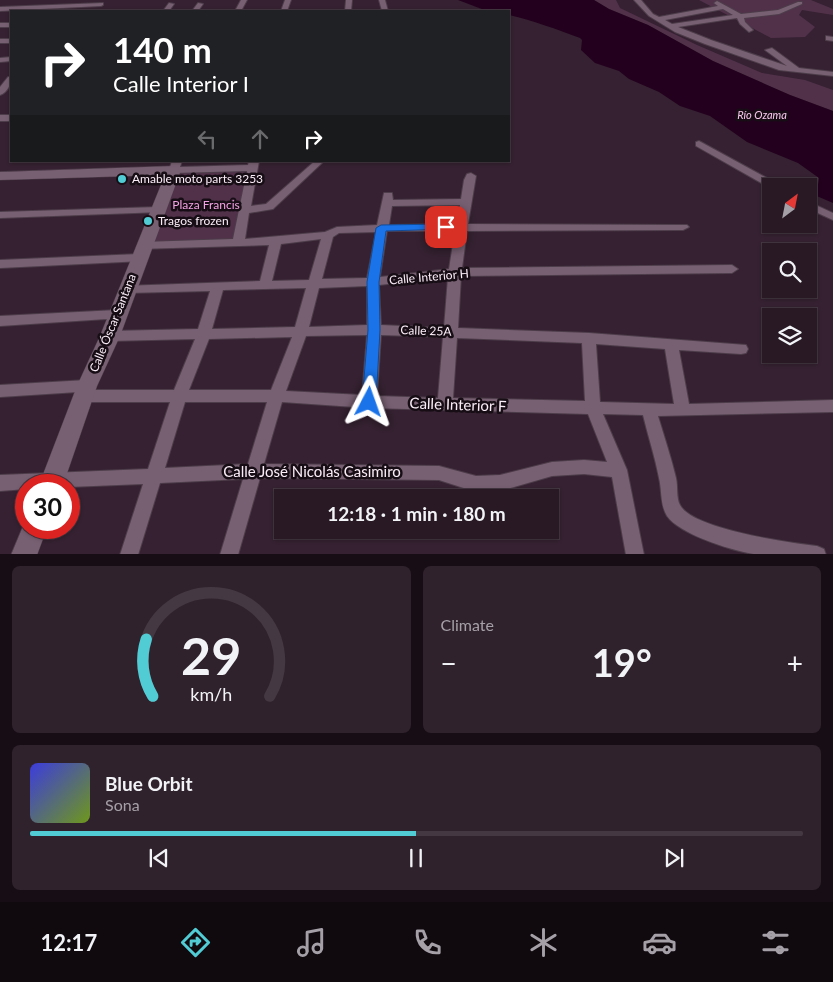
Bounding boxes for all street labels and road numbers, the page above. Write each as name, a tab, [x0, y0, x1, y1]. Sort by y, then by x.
street label: Calle Interior H	[388, 266, 469, 287]
street label: Calle Óscar Santana	[86, 271, 139, 374]
street label: Calle 25A	[400, 322, 453, 339]
street label: Calle Interior F	[409, 393, 507, 415]
street label: Calle José Nicolás Casimiro	[223, 462, 401, 480]

